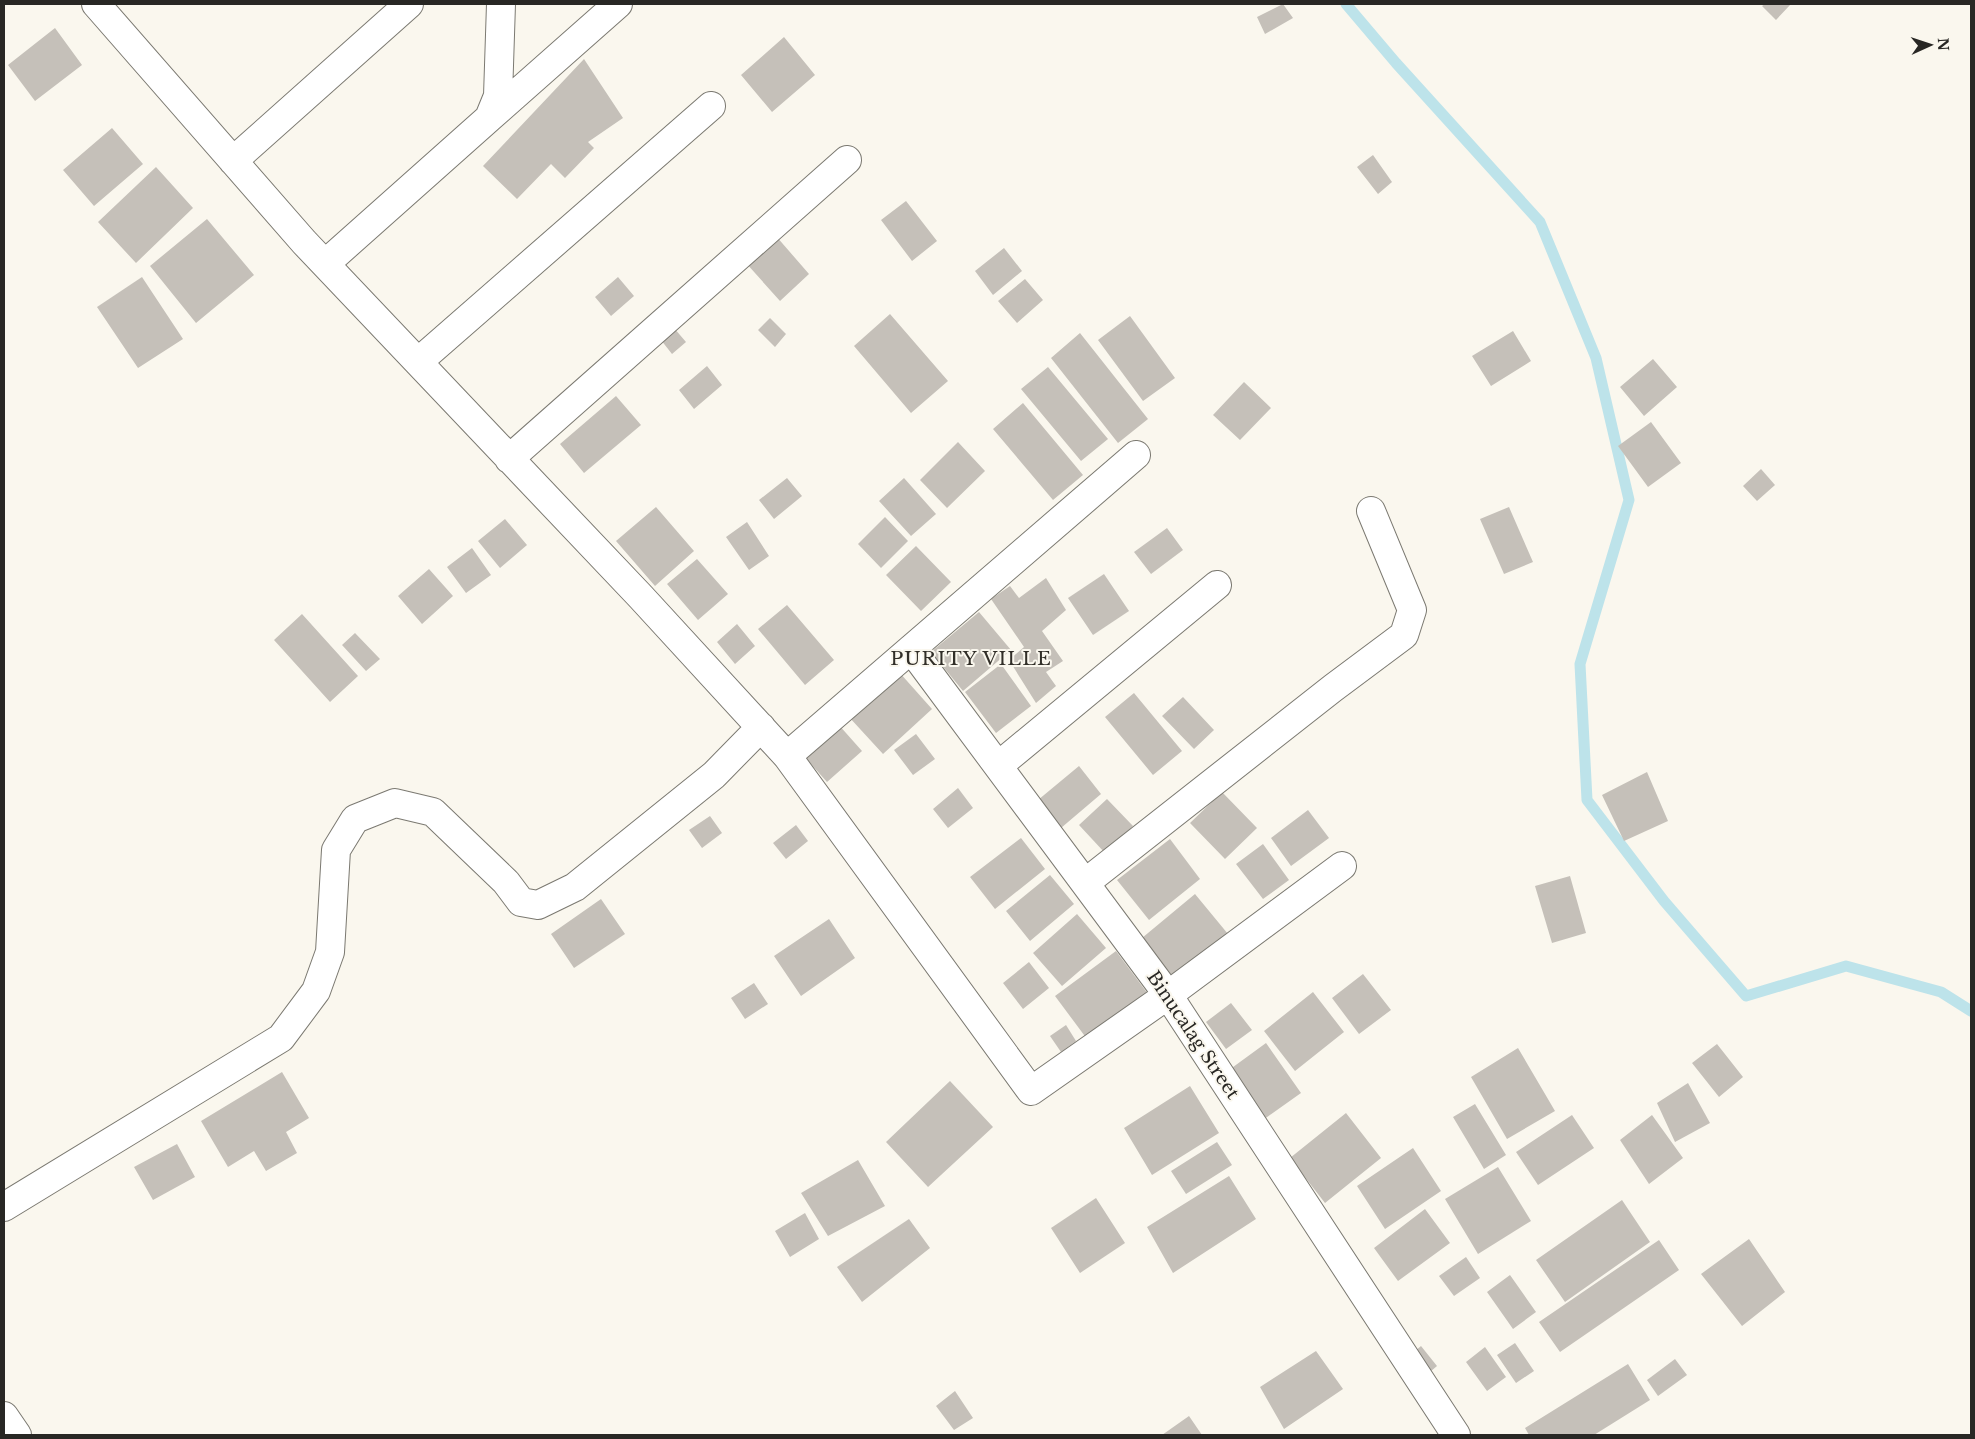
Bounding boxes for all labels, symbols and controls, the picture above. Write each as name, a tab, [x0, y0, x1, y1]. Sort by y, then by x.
north arrow	[1905, 20, 1955, 70]
text: N	[1934, 37, 1952, 51]
district label: PURITY VILLE	[890, 647, 1052, 670]
street label: Binucalag Street	[1142, 967, 1244, 1103]

